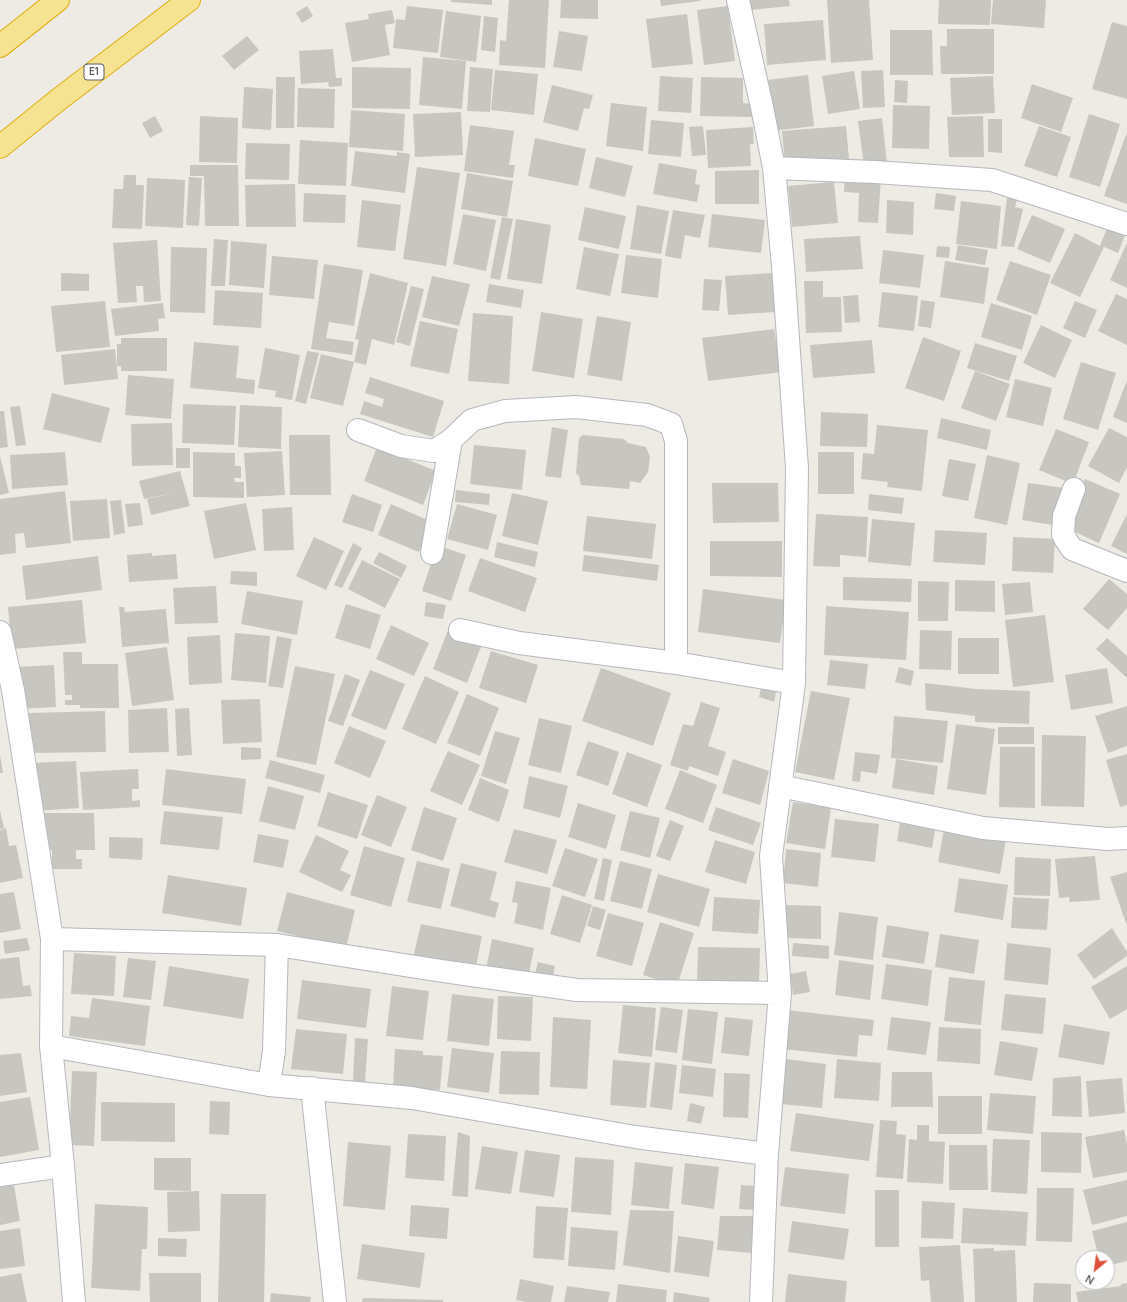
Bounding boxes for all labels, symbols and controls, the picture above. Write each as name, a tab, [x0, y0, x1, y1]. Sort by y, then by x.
road number: E1	[84, 64, 104, 80]
north arrow	[1075, 1250, 1115, 1290]
text: N	[1082, 1272, 1097, 1289]

